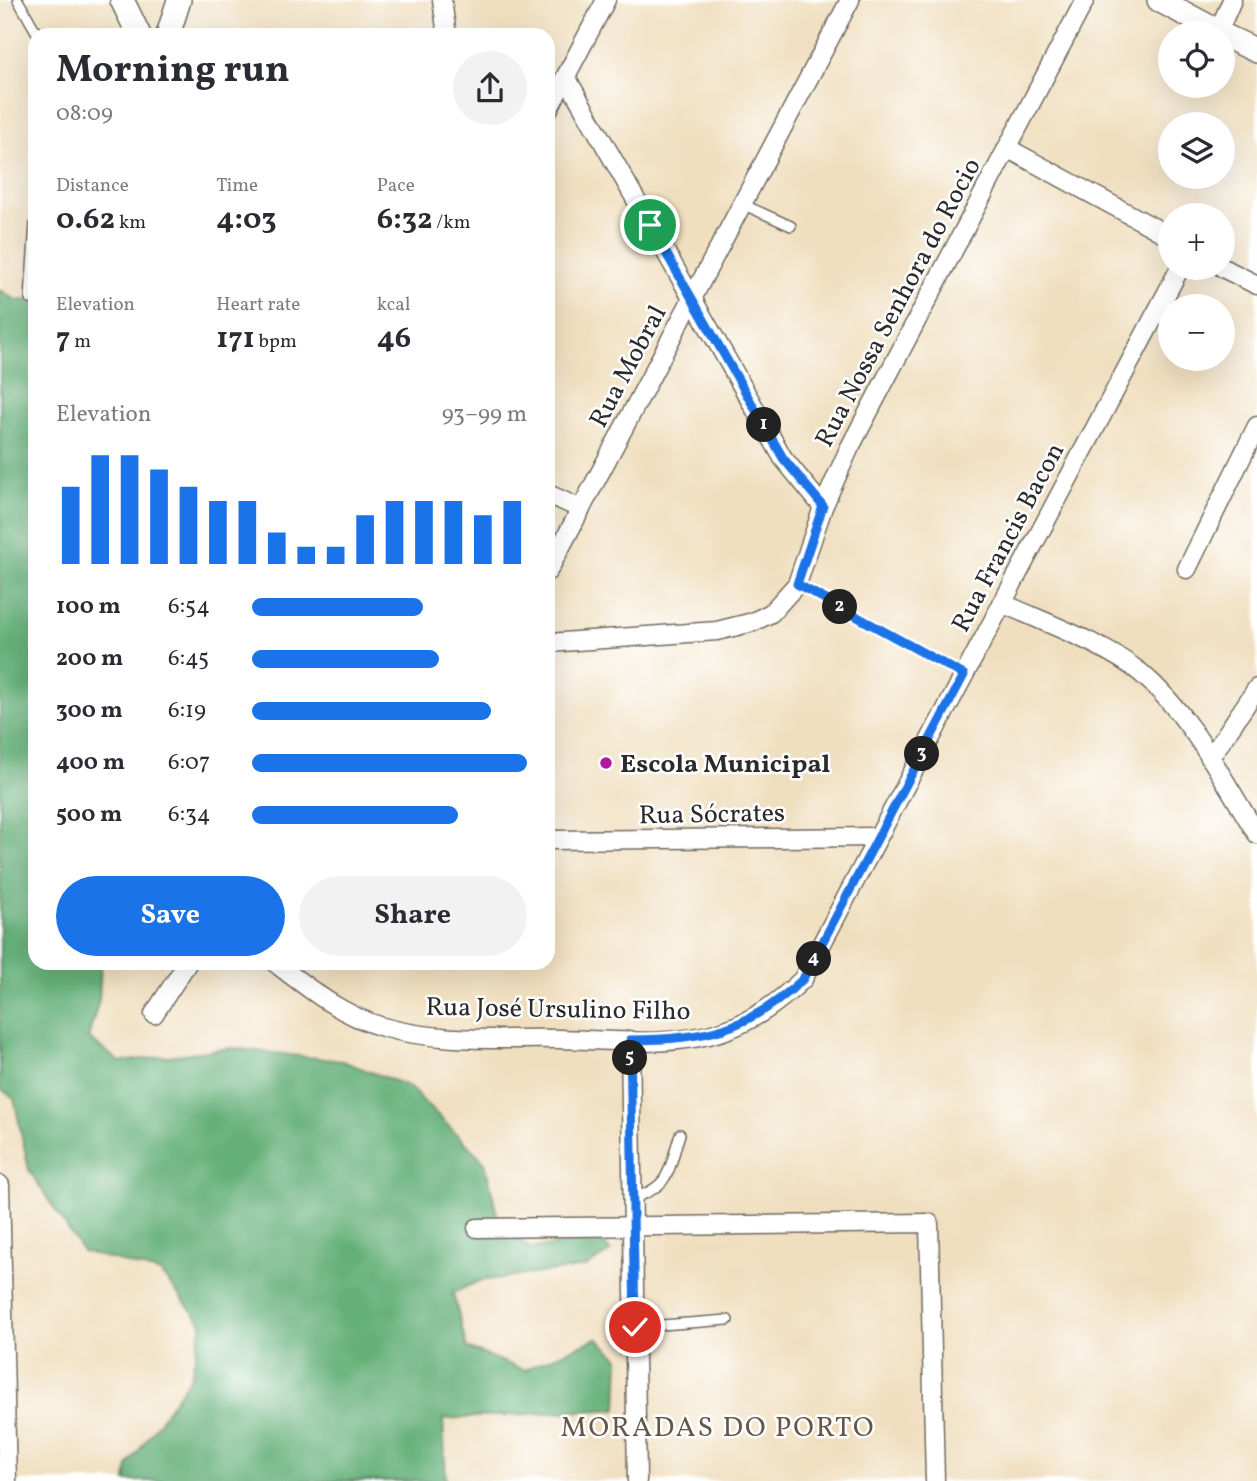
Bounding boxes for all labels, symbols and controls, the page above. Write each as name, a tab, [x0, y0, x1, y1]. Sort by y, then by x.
map controls	[1158, 21, 1235, 371]
button: locate	[1158, 21, 1235, 98]
text: Morning run	[56, 45, 290, 98]
button: share	[453, 51, 527, 125]
text: 08:09	[56, 98, 113, 130]
button: layers	[1158, 112, 1235, 189]
street label: Rua Nossa Senhora do Rocio	[807, 152, 990, 454]
text: Distance	[56, 173, 129, 199]
text: Time	[216, 173, 258, 199]
text: Pace	[377, 173, 415, 199]
pin	[620, 195, 680, 255]
text: 0.62	[56, 199, 115, 241]
text: 4:03	[216, 199, 276, 241]
text: 6:32	[377, 199, 433, 241]
button: +	[1158, 203, 1235, 280]
icon: arrive	[631, 206, 669, 244]
text: km	[115, 210, 146, 236]
text: /km	[433, 210, 470, 236]
text: Elevation	[56, 292, 135, 318]
text: Heart rate	[216, 292, 300, 318]
text: kcal	[377, 292, 410, 318]
button: −	[1158, 294, 1235, 371]
street label: Rua Mobral	[581, 299, 676, 434]
text: 7	[56, 318, 70, 360]
text: 171	[216, 318, 255, 360]
text: 46	[377, 318, 411, 360]
text: m	[70, 329, 91, 355]
text: bpm	[255, 329, 297, 355]
text: Elevation	[56, 399, 152, 431]
text: 93–99 m	[442, 399, 527, 431]
pin: 1	[746, 408, 782, 442]
text: 1	[760, 411, 767, 437]
street label: Rua Francis Bacon	[944, 437, 1074, 639]
pin: 2	[822, 590, 858, 624]
text: 100 m	[56, 591, 121, 623]
text: 6:54	[168, 591, 210, 623]
text: 2	[835, 593, 844, 619]
text: 200 m	[56, 643, 123, 675]
text: 6:45	[168, 643, 209, 675]
text: 300 m	[56, 695, 123, 727]
text: 6:19	[168, 695, 206, 727]
pin: 3	[904, 736, 940, 772]
text: 3	[917, 740, 926, 766]
text: 400 m	[56, 747, 125, 779]
text: 6:07	[168, 747, 210, 779]
place label: Escola Municipal	[620, 747, 831, 783]
marker: Escola Municipal	[598, 755, 614, 771]
street label: Rua Sócrates	[639, 796, 785, 834]
text: 500 m	[56, 799, 122, 831]
text: 6:34	[168, 799, 211, 831]
button: Save	[56, 876, 285, 956]
button: Share	[299, 876, 527, 956]
pin: 4	[796, 942, 832, 976]
text: 4	[808, 945, 819, 971]
street label: Rua José Ursulino Filho	[425, 990, 691, 1030]
pin: 5	[612, 1040, 648, 1076]
text: 5	[625, 1044, 634, 1070]
pin	[605, 1297, 665, 1357]
icon: check	[616, 1308, 654, 1346]
district label: MORADAS DO PORTO	[560, 1409, 876, 1448]

